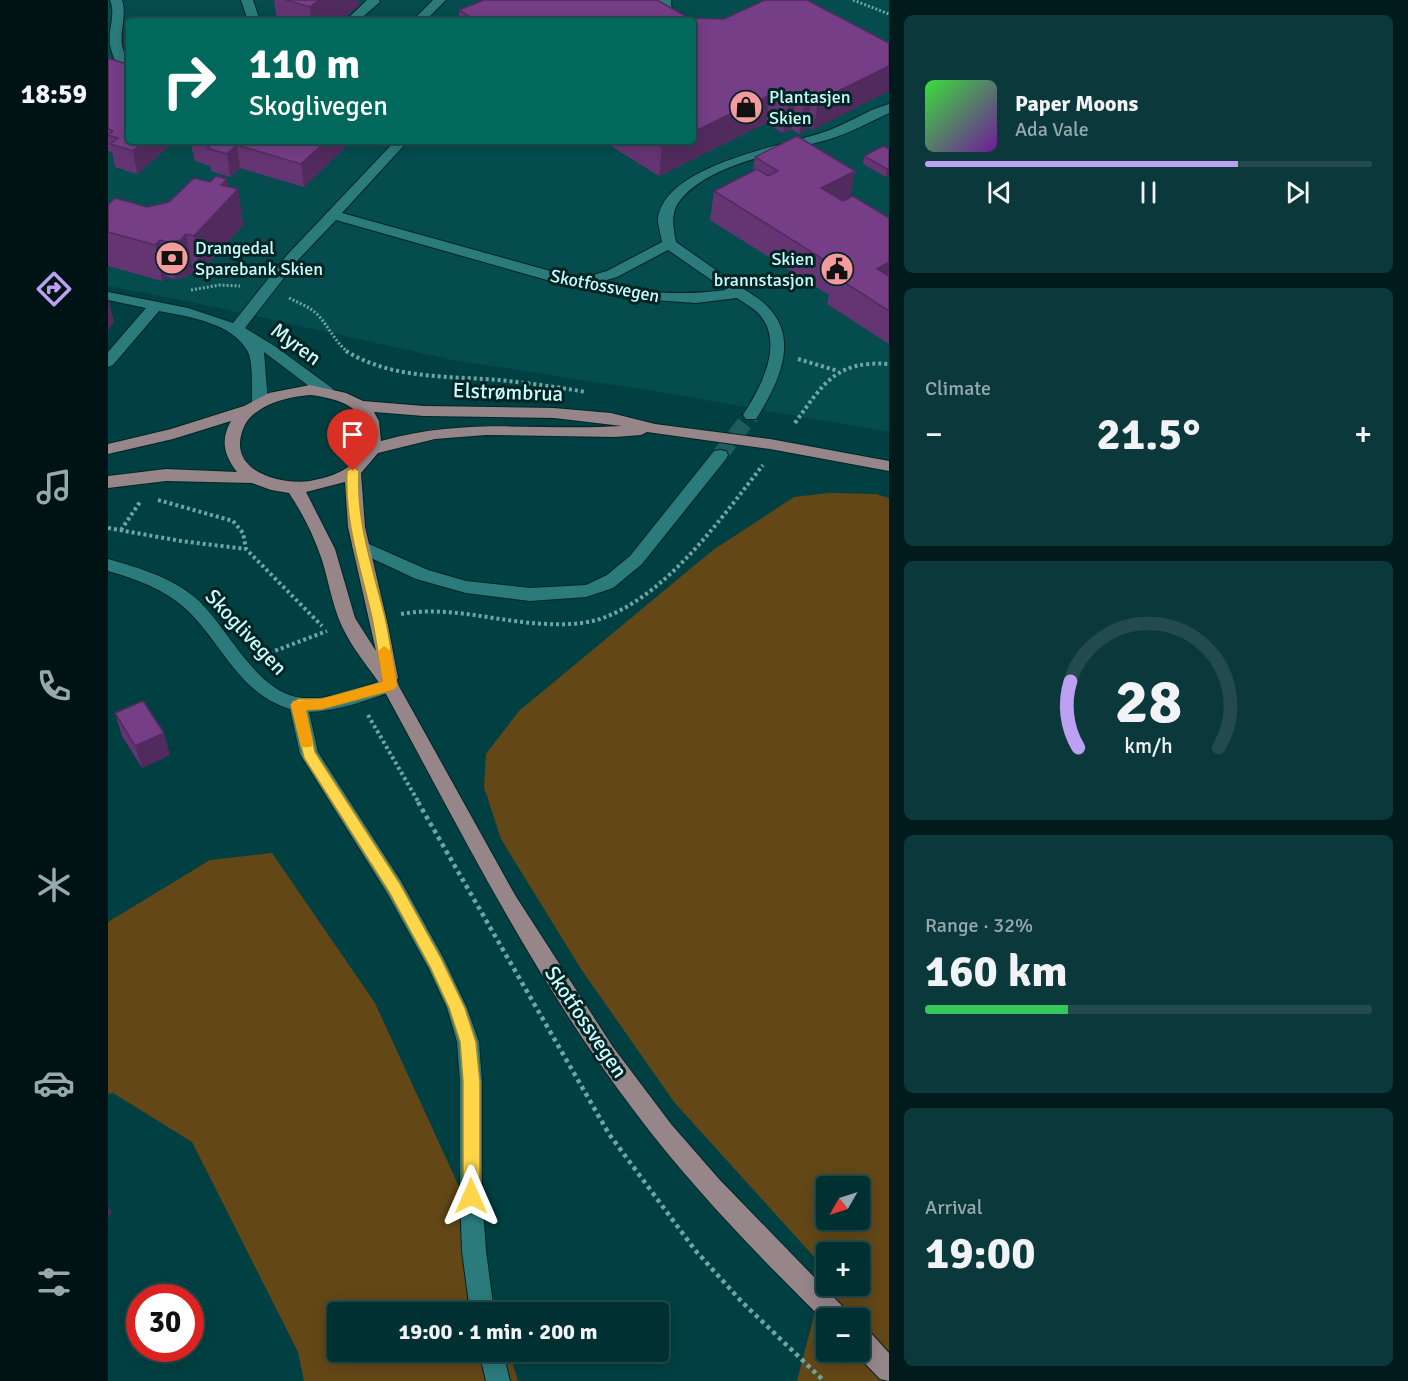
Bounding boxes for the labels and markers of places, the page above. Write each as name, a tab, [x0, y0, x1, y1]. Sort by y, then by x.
place label: Plantasjen Skien	[769, 86, 851, 129]
shop icon: Plantasjen Skien	[728, 89, 764, 125]
place label: Drangedal Sparebank Skien	[195, 237, 323, 280]
bank icon: Drangedal Sparebank Skien	[154, 240, 190, 276]
place label: Skien brannstasjon	[714, 248, 814, 291]
public building icon: Skien brannstasjon	[819, 251, 855, 287]
pin	[327, 409, 378, 471]

